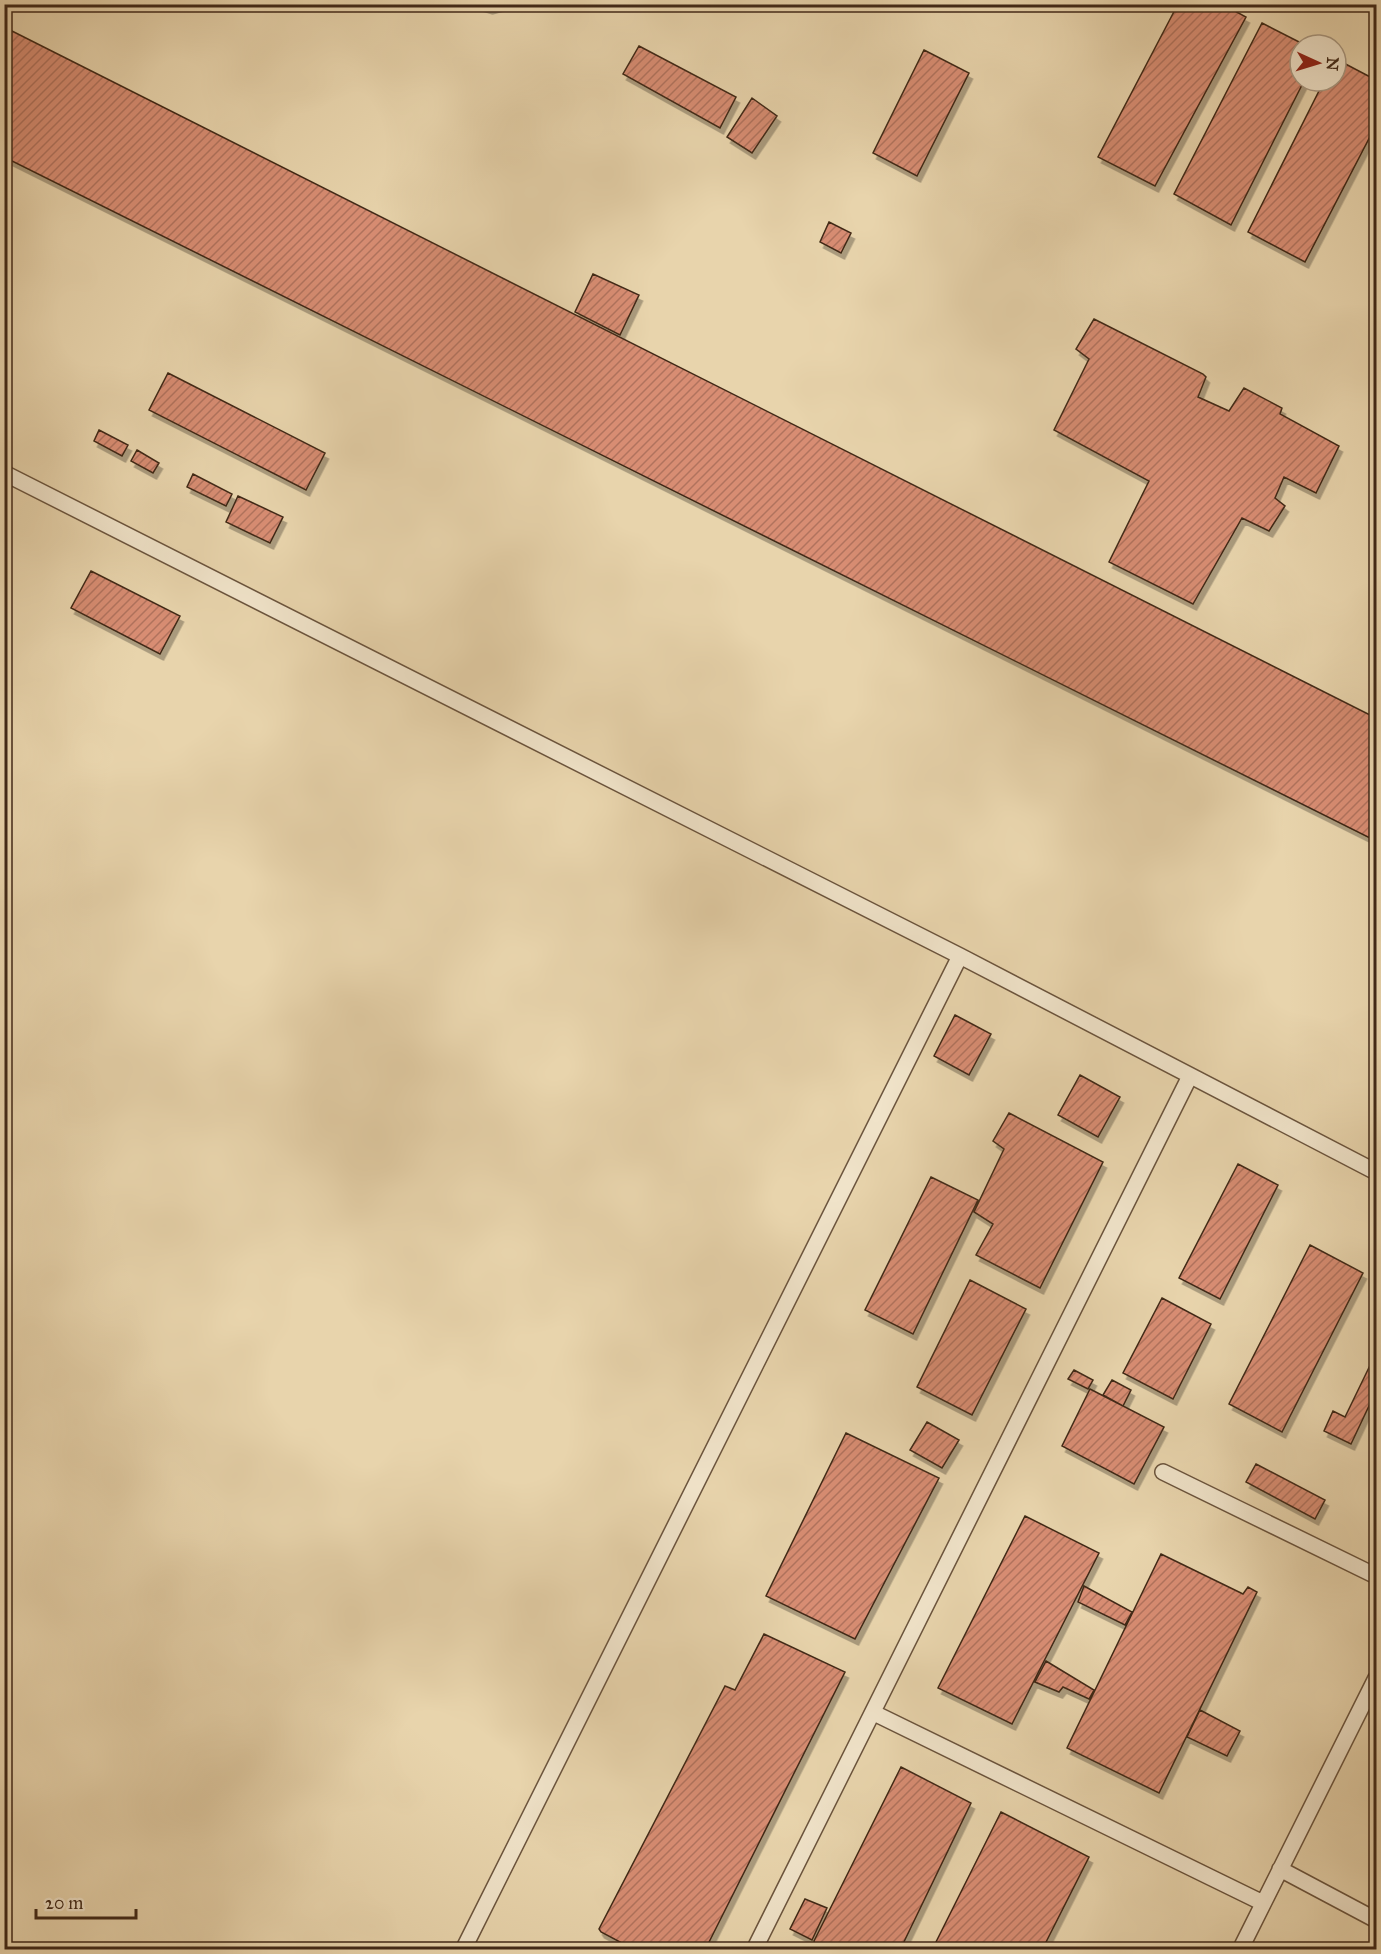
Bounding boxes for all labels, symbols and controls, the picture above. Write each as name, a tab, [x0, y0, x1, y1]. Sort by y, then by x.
north arrow	[1288, 33, 1348, 93]
text: N	[1322, 57, 1342, 72]
scale bar	[36, 1882, 136, 1920]
text: 20 m	[45, 1892, 83, 1914]

